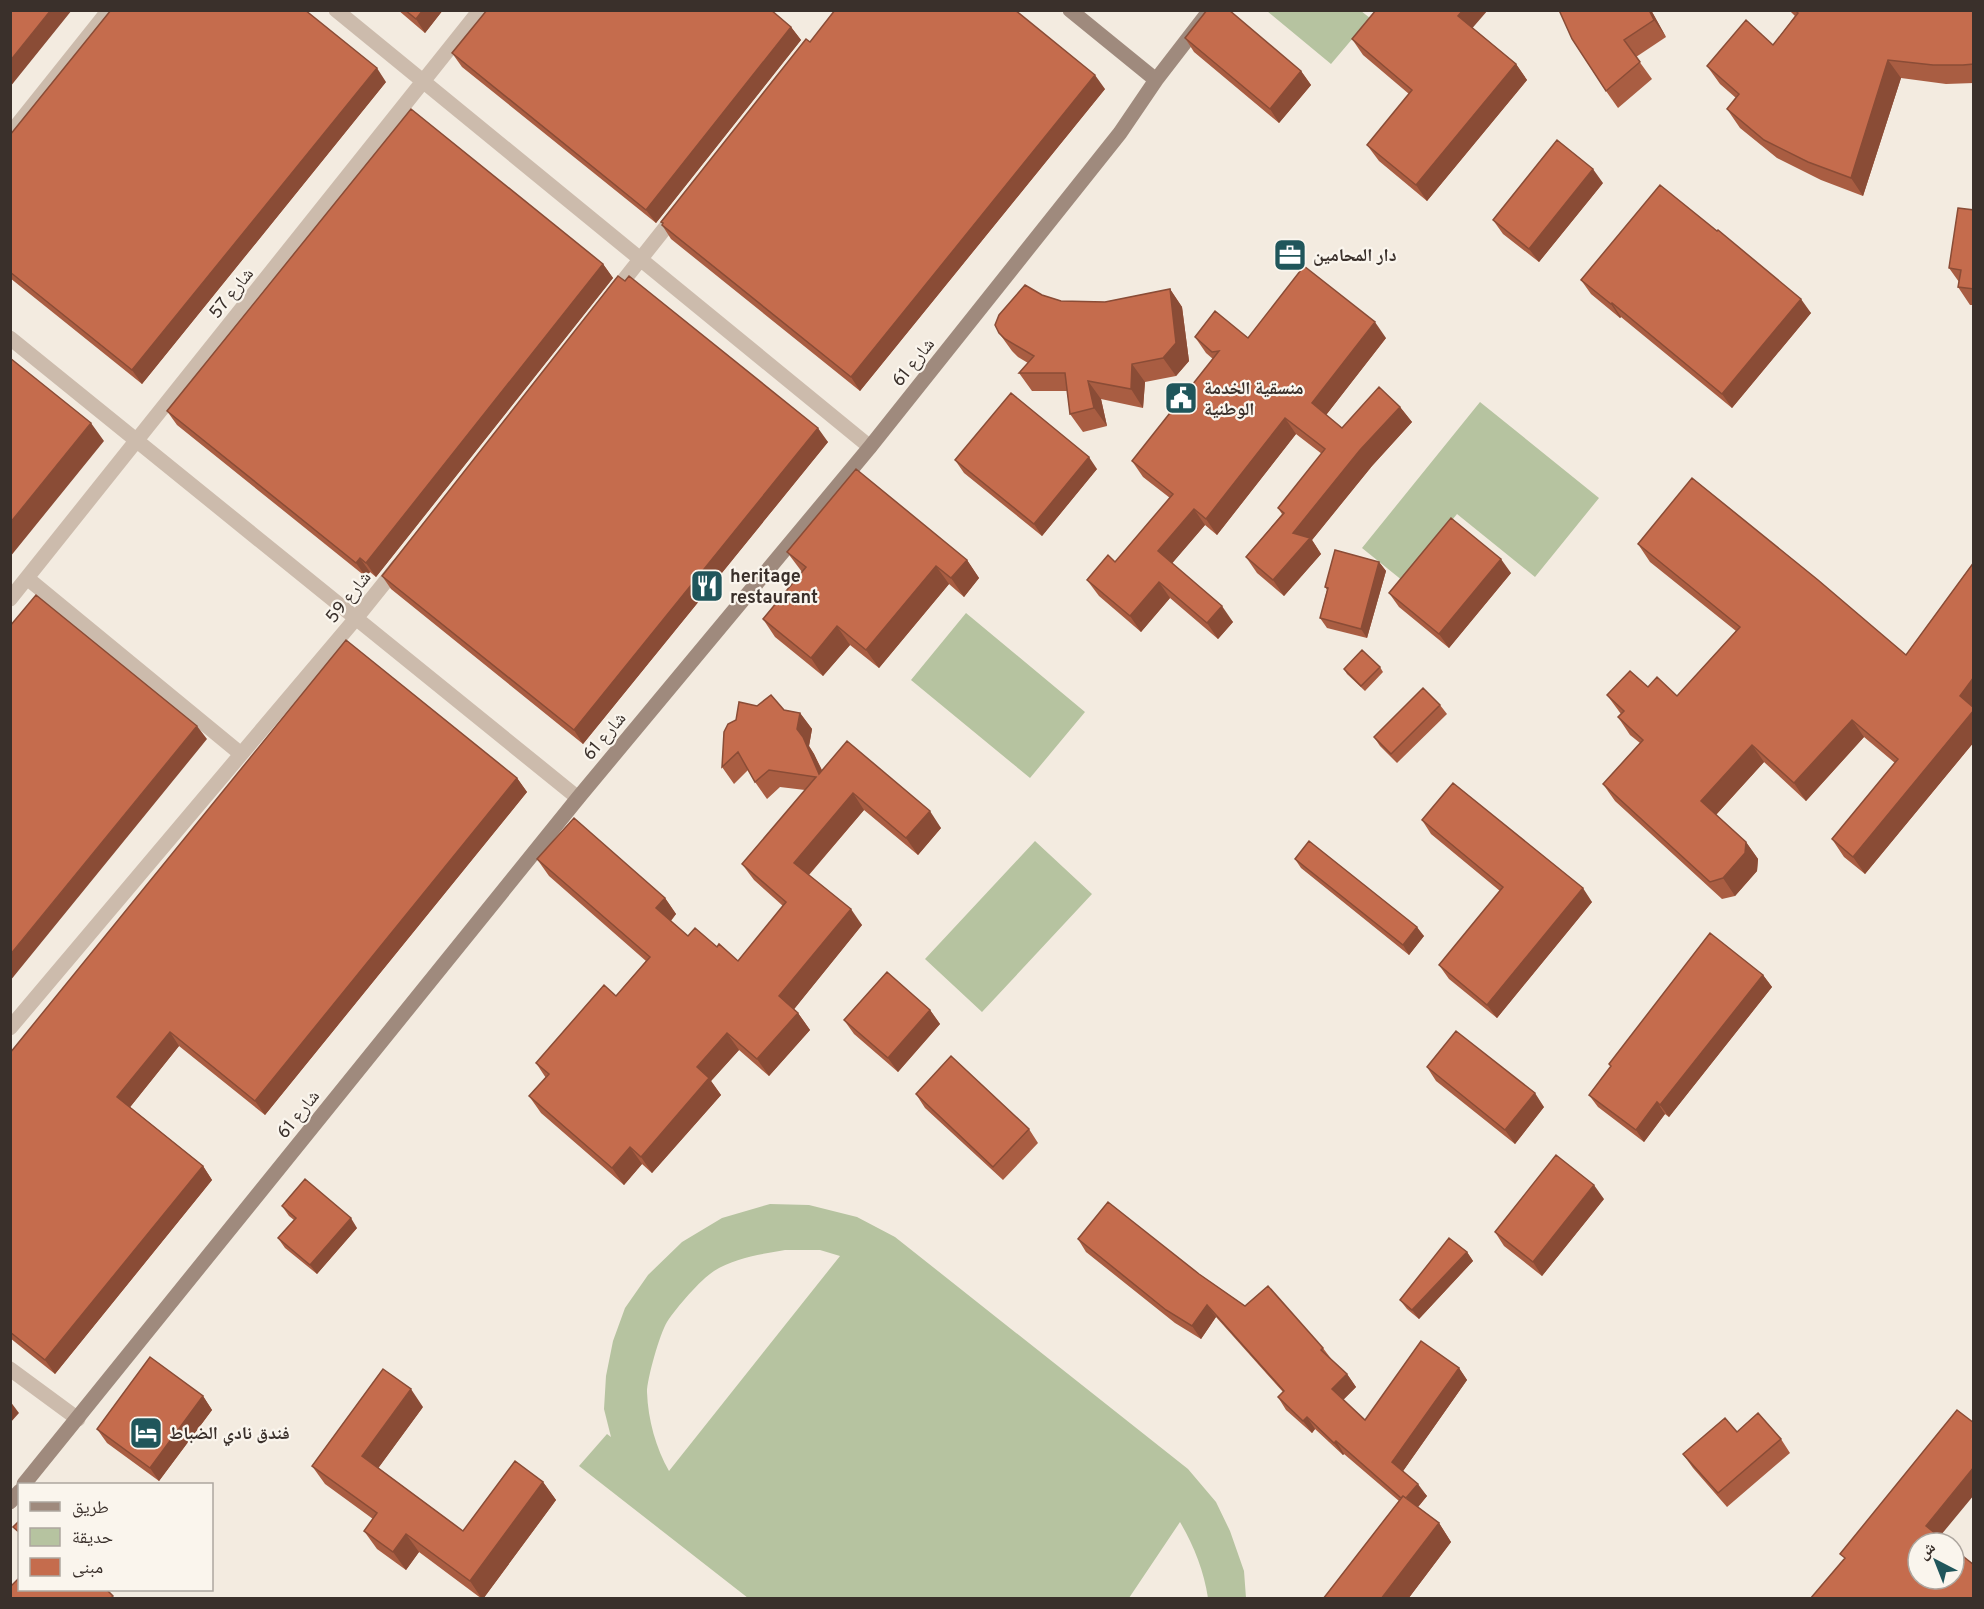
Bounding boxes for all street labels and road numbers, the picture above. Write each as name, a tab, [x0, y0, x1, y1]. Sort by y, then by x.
street label: شارع 57	[205, 264, 260, 324]
street label: شارع 61	[888, 334, 941, 392]
street label: شارع 59	[321, 567, 377, 629]
street label: شارع 61	[578, 708, 632, 766]
street label: شارع 61	[273, 1086, 326, 1144]

